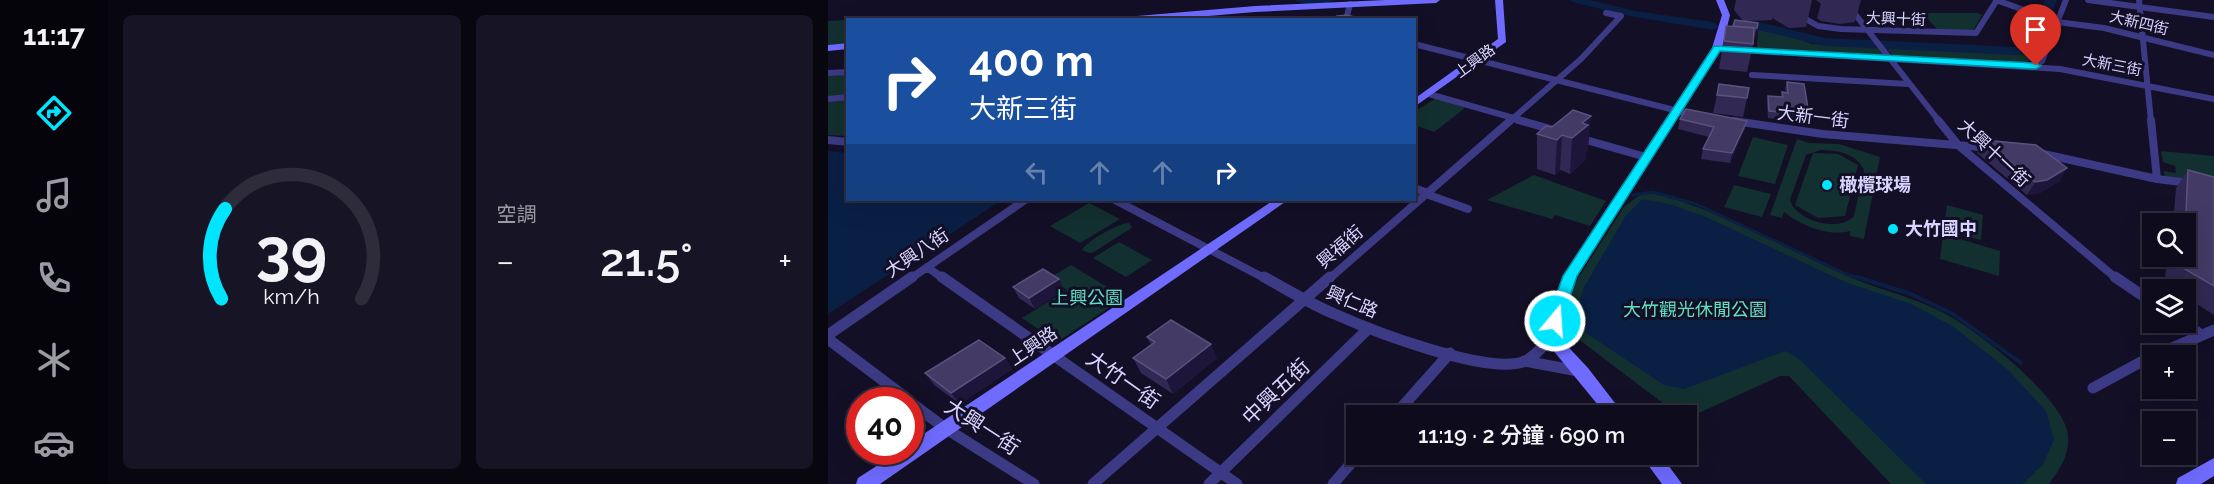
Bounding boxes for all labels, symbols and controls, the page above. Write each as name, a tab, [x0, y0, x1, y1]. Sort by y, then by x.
pin	[2010, 4, 2061, 66]
street label: 大新四街	[2108, 7, 2170, 39]
street label: 大興十街	[1866, 9, 1926, 29]
icon: arrive	[2019, 13, 2052, 46]
text: 11:17	[23, 20, 85, 51]
text: 400 m	[969, 37, 1094, 86]
street label: 上興路	[1452, 40, 1498, 82]
icon: right	[870, 42, 948, 120]
street label: 大新三街	[2081, 50, 2143, 80]
icon: directions	[33, 92, 75, 134]
text: 大新三街	[969, 93, 1077, 124]
street label: 大新一街	[1776, 102, 1850, 131]
street label: 大興十一街	[1954, 114, 2034, 191]
icon: left	[1020, 156, 1053, 189]
icon: ahead	[1083, 156, 1116, 189]
icon: ahead	[1146, 156, 1179, 189]
icon: right	[1209, 156, 1242, 189]
icon: music	[33, 174, 75, 216]
place label: 橄欖球場	[1839, 174, 1911, 195]
marker: 橄欖球場	[1820, 178, 1834, 192]
text: 空調	[497, 202, 537, 226]
map controls	[2142, 213, 2196, 465]
button: search	[2142, 213, 2196, 267]
text: 39	[256, 214, 328, 288]
place label: 大竹國中	[1905, 218, 1977, 239]
street label: 興福街	[1312, 221, 1367, 272]
marker: 大竹國中	[1886, 222, 1900, 236]
street label: 大興八街	[881, 224, 952, 281]
text: 21.5°	[600, 234, 693, 287]
text: −	[497, 242, 514, 281]
text: +	[778, 242, 792, 281]
icon: phone	[33, 257, 75, 299]
button: layers	[2142, 279, 2196, 333]
street label: 興仁路	[1323, 281, 1381, 322]
text: km/h	[263, 284, 320, 309]
park label: 上興公園	[1051, 287, 1123, 308]
position arrow	[1523, 289, 1587, 353]
park label: 大竹觀光休閒公園	[1623, 299, 1767, 320]
street label: 上興路	[1004, 322, 1061, 369]
icon: climate	[33, 339, 75, 381]
street label: 大竹一街	[1082, 345, 1165, 414]
button: +	[2142, 345, 2196, 399]
street label: 中興五街	[1237, 353, 1315, 430]
speed limit sign: 40	[846, 387, 924, 465]
street label: 大興一街	[940, 393, 1024, 460]
button: −	[2142, 411, 2196, 465]
icon: car	[33, 422, 75, 464]
text: 11:19 · 2 分鐘 · 690 m	[1418, 422, 1625, 448]

